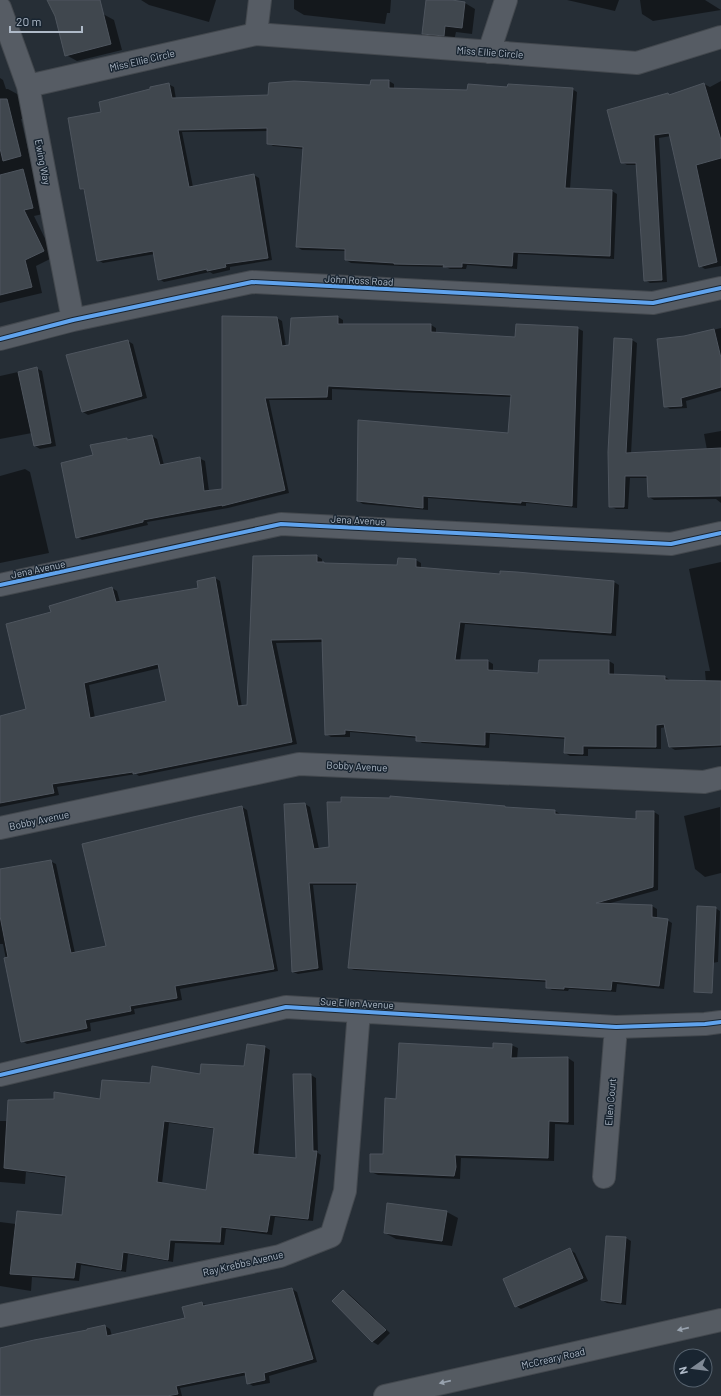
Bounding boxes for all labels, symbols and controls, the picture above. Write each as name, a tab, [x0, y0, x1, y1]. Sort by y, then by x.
scale bar	[10, 8, 82, 34]
text: 20 m	[16, 14, 42, 28]
street label: Miss Ellie Circle	[456, 44, 524, 60]
street label: Miss Ellie Circle	[108, 47, 176, 73]
street label: Ewing Way	[33, 138, 53, 186]
street label: John Ross Road	[324, 272, 394, 288]
street label: Jena Avenue	[330, 513, 386, 527]
street label: Jena Avenue	[10, 557, 66, 581]
street label: Bobby Avenue	[326, 758, 388, 774]
street label: Bobby Avenue	[8, 808, 70, 832]
street label: Sue Ellen Avenue	[320, 995, 394, 1011]
street label: Ellen Court	[602, 1077, 618, 1126]
street label: Ray Krebbs Avenue	[202, 1248, 284, 1278]
one-way arrow	[677, 1326, 689, 1332]
street label: McCreary Road	[520, 1345, 586, 1371]
north arrow	[673, 1348, 713, 1388]
text: N	[676, 1365, 690, 1376]
one-way arrow	[439, 1380, 451, 1386]

